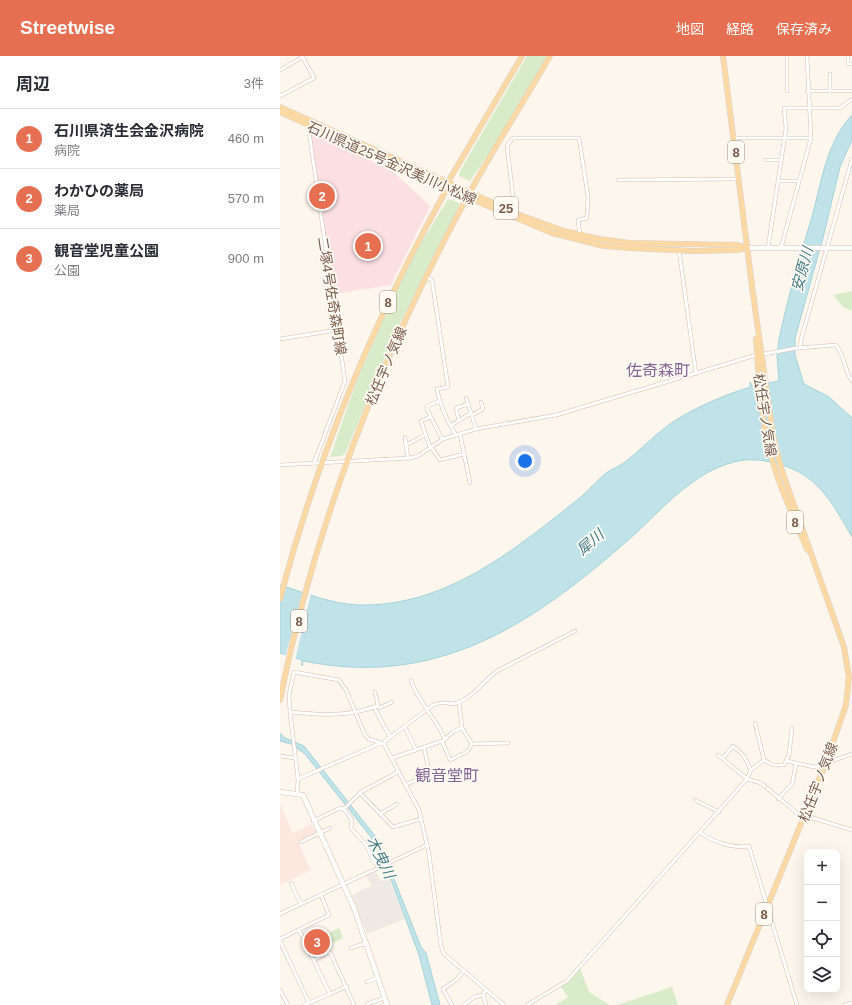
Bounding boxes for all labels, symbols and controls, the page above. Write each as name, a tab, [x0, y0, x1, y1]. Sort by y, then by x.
text: Streetwise	[20, 17, 115, 38]
text: 地図	[676, 21, 704, 37]
text: 経路	[726, 21, 754, 37]
text: 保存済み	[776, 21, 832, 37]
text: 周辺	[16, 75, 50, 94]
text: 3件	[244, 76, 264, 91]
street label: 石川県道25号金沢美川小松線	[305, 118, 479, 208]
text: 石川県済生会金沢病院	[54, 122, 204, 139]
text: 1	[25, 131, 33, 146]
text: 460 m	[228, 131, 264, 146]
road number: 8	[728, 141, 744, 163]
text: 病院	[54, 143, 80, 158]
pin: 2	[309, 181, 335, 211]
text: わかひの薬局	[54, 182, 144, 199]
text: 2	[25, 191, 33, 206]
text: 570 m	[228, 191, 264, 206]
road number: 25	[494, 197, 518, 219]
text: 薬局	[54, 203, 80, 218]
pin: 1	[355, 231, 381, 261]
street label: 二塚4号佐奇森町線	[315, 236, 349, 356]
text: 観音堂児童公園	[54, 242, 159, 259]
water label: 安原川	[788, 243, 817, 293]
text: 3	[25, 251, 33, 266]
text: 900 m	[228, 251, 264, 266]
text: 公園	[54, 263, 80, 278]
road number: 8	[380, 291, 396, 313]
street label: 松任宇ノ気線	[362, 324, 410, 408]
district label: 佐奇森町	[626, 362, 690, 379]
street label: 松任宇ノ気線	[751, 372, 779, 458]
your location	[515, 451, 535, 471]
road number: 8	[787, 511, 803, 533]
water label: 犀川	[573, 524, 608, 558]
road number: 8	[291, 610, 307, 632]
street label: 松任宇ノ気線	[795, 740, 841, 824]
district label: 観音堂町	[415, 767, 479, 784]
water label: 木曳川	[363, 833, 399, 883]
map controls	[804, 849, 840, 993]
button: +	[804, 849, 840, 885]
button: −	[804, 885, 840, 921]
road number: 8	[756, 903, 772, 925]
button: locate	[804, 921, 840, 957]
pin: 3	[304, 927, 330, 957]
button: layers	[804, 957, 840, 993]

